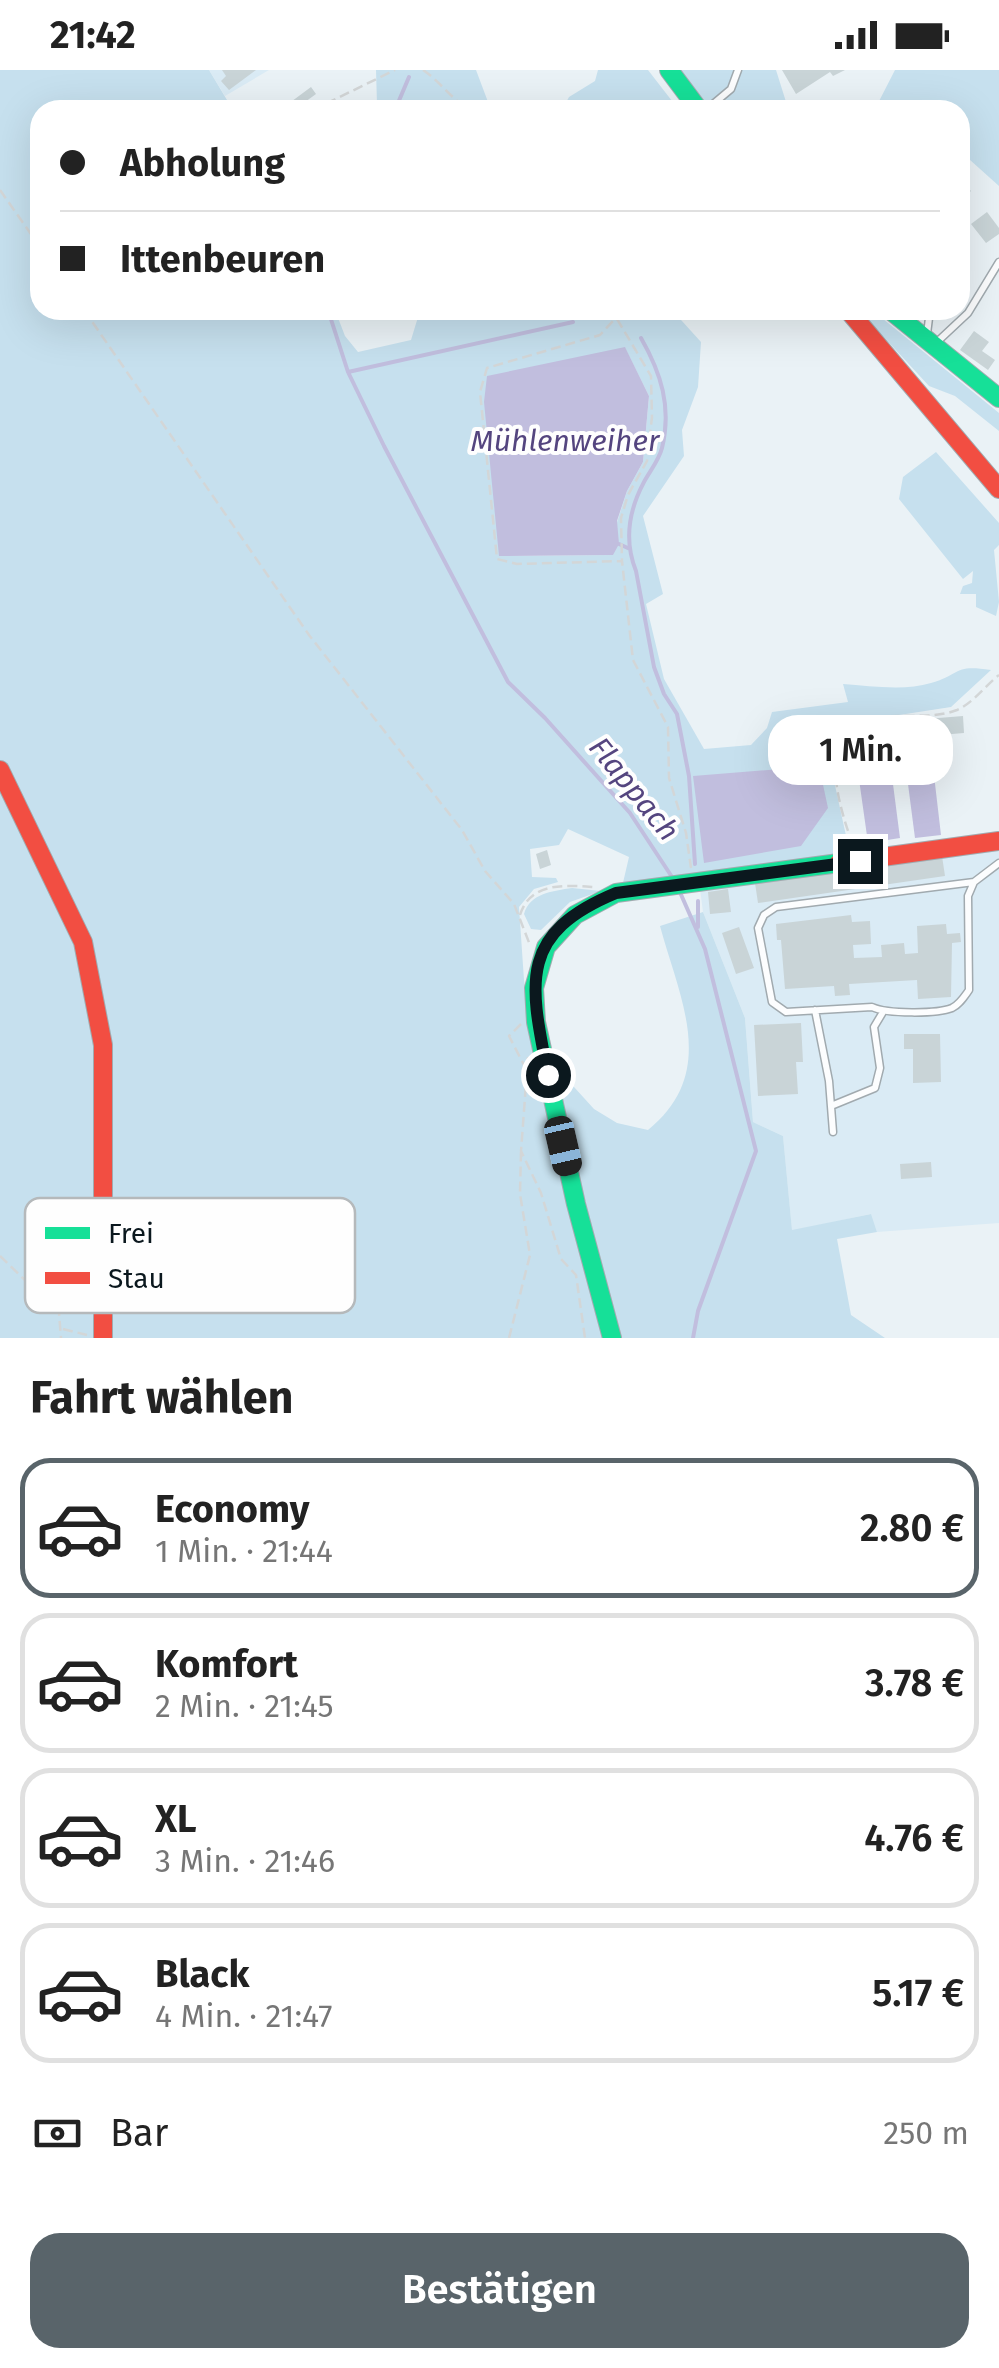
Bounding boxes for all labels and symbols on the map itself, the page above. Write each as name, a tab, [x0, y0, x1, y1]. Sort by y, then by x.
water label: Mühlenweiher	[471, 423, 661, 459]
callout: 1 Min.	[768, 716, 952, 786]
water label: Flappach	[581, 730, 687, 848]
route end	[838, 839, 883, 884]
route start	[526, 1053, 571, 1098]
car	[542, 1113, 584, 1179]
legend	[25, 1198, 355, 1313]
text: Frei	[108, 1217, 154, 1250]
text: Stau	[108, 1262, 165, 1295]

